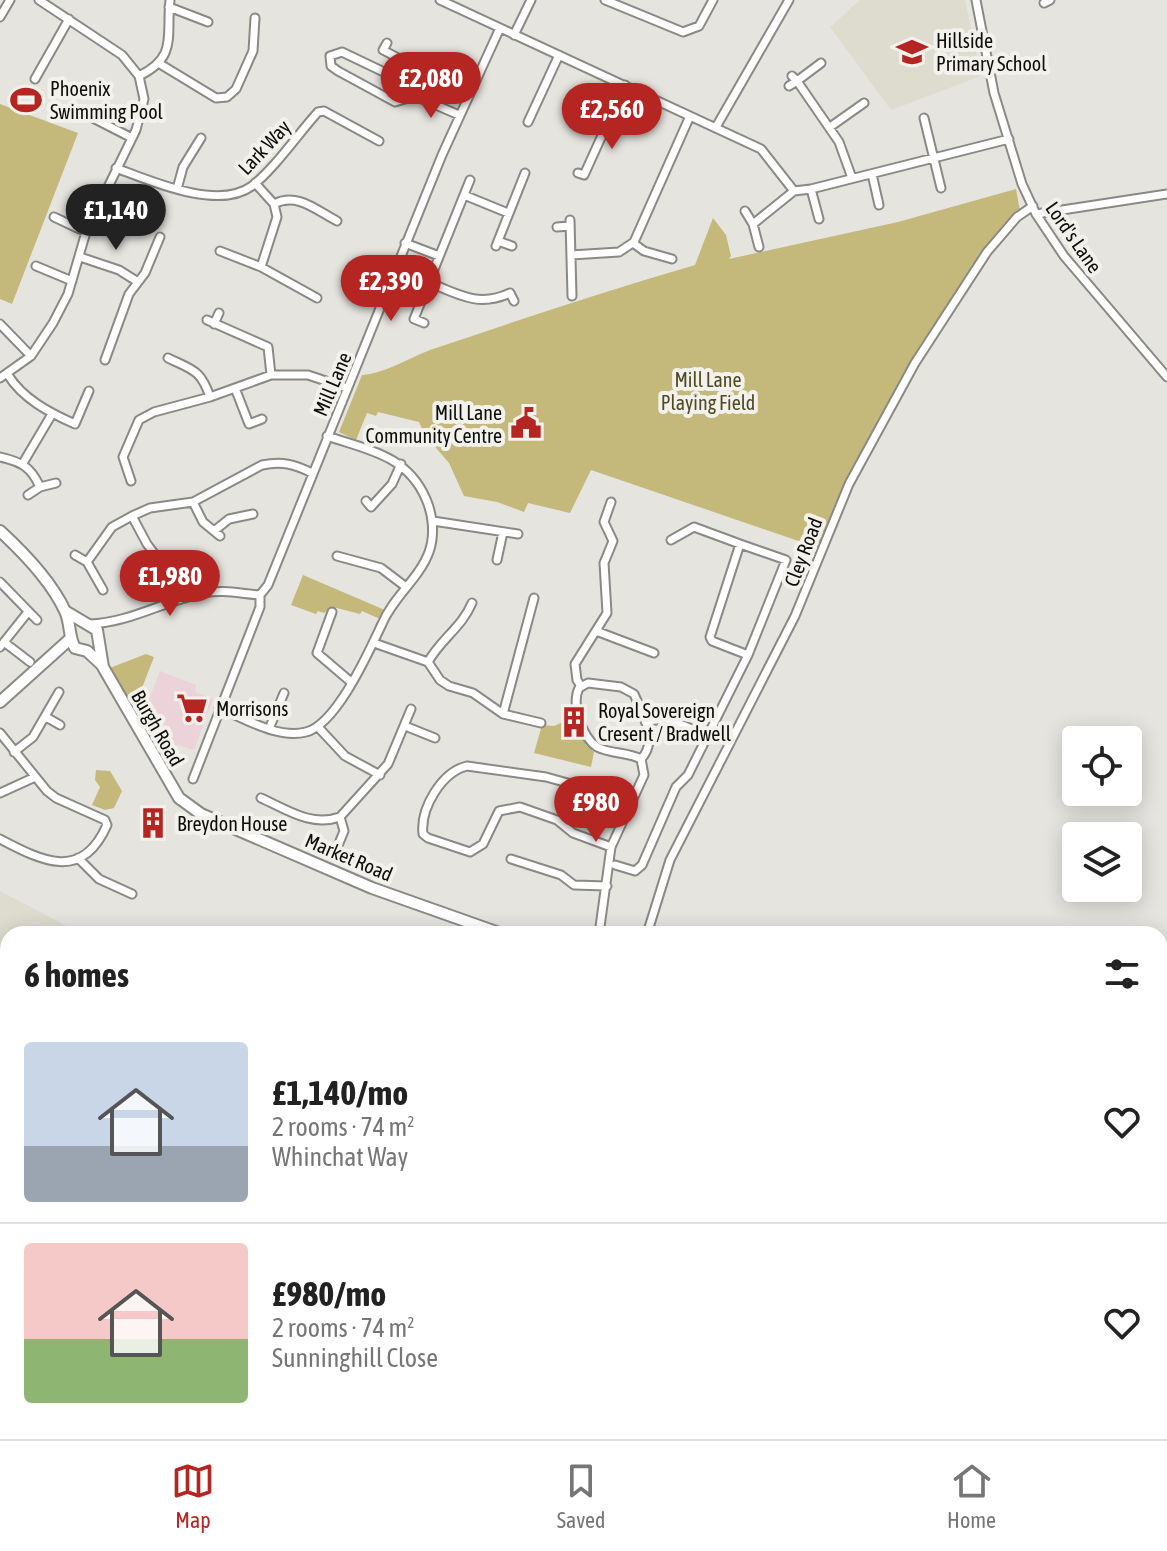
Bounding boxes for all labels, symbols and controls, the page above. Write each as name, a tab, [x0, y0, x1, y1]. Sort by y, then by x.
place label: Hillside Primary School	[936, 29, 1047, 75]
school or university icon: Hillside Primary School	[895, 35, 929, 69]
pin: £2,080	[366, 52, 496, 120]
text: £2,080	[399, 63, 463, 93]
place label: Phoenix Swimming Pool	[50, 77, 164, 123]
sports icon: Phoenix Swimming Pool	[9, 83, 43, 117]
pin: £2,560	[547, 83, 677, 151]
text: £2,560	[580, 94, 644, 124]
street label: Lark Way	[233, 115, 295, 179]
pin: £1,140	[51, 184, 181, 252]
text: £1,140	[84, 195, 148, 225]
street label: Lord's Lane	[1041, 197, 1107, 277]
pin: £2,390	[326, 255, 456, 323]
text: £2,390	[359, 266, 423, 296]
street label: Mill Lane	[308, 349, 356, 419]
park label: Mill Lane Playing Field	[661, 368, 755, 414]
place label: Mill Lane Community Centre	[366, 401, 502, 447]
public building icon: Mill Lane Community Centre	[509, 406, 543, 440]
street label: Cley Road	[779, 514, 827, 590]
pin: £1,980	[105, 550, 235, 618]
text: £1,980	[138, 561, 202, 591]
street label: Burgh Road	[127, 686, 189, 770]
supermarket icon: Morrisons	[175, 691, 209, 725]
place label: Morrisons	[216, 697, 288, 720]
place label: Royal Sovereign Cresent / Bradwell	[598, 699, 732, 745]
building icon: Royal Sovereign Cresent / Bradwell	[557, 705, 591, 739]
map controls	[1062, 726, 1142, 902]
button: locate	[1062, 726, 1142, 806]
pin: £980	[549, 776, 643, 844]
text: £980	[572, 787, 620, 817]
building icon: Breydon House	[136, 806, 170, 840]
place label: Breydon House	[177, 812, 287, 835]
button: layers	[1062, 822, 1142, 902]
street label: Market Road	[302, 828, 396, 886]
icon: filters	[1100, 952, 1144, 996]
text: 6 homes	[24, 955, 129, 994]
text: £1,140/mo	[272, 1073, 408, 1112]
icon: home	[88, 1074, 184, 1170]
icon: heart	[1100, 1100, 1144, 1144]
text: 2 rooms · 74 m²	[272, 1112, 414, 1142]
text: Whinchat Way	[272, 1142, 408, 1172]
text: £980/mo	[272, 1274, 386, 1313]
icon: home	[88, 1275, 184, 1371]
icon: heart	[1100, 1301, 1144, 1345]
text: 2 rooms · 74 m²	[272, 1313, 414, 1343]
text: Sunninghill Close	[272, 1343, 438, 1373]
tab: Map	[171, 1459, 215, 1533]
tab: Saved	[557, 1459, 605, 1533]
tab: Home	[947, 1459, 996, 1533]

